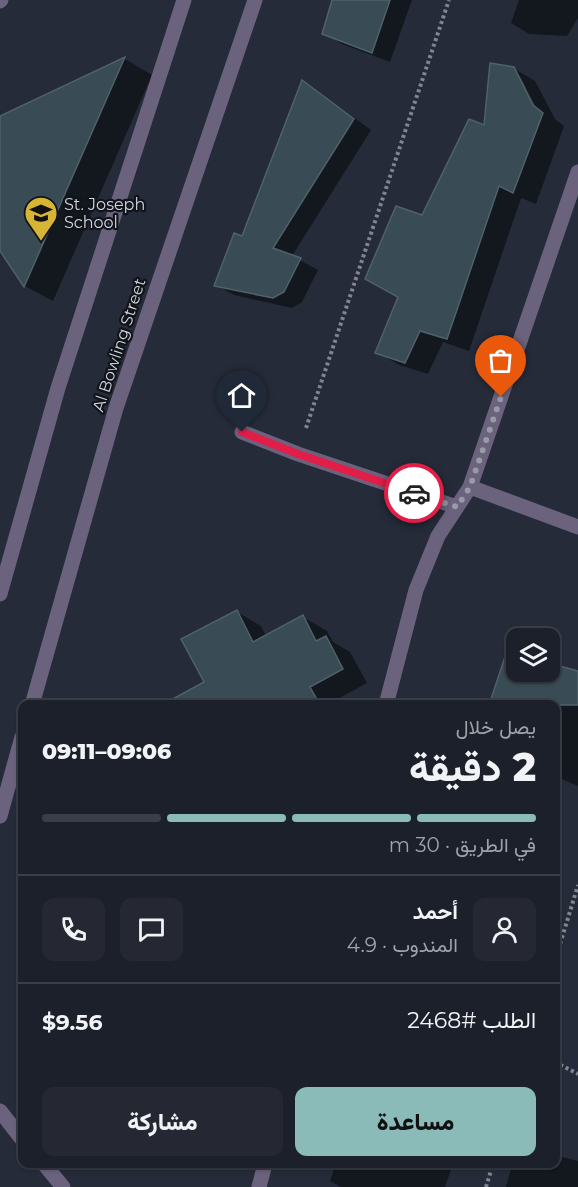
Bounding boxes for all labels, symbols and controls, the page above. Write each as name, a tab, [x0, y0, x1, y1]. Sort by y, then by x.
school or university icon: St. Joseph School	[23, 195, 59, 242]
place label: St. Joseph School	[64, 195, 145, 232]
street label: Al Bowling Street	[89, 276, 150, 414]
pin	[475, 335, 526, 397]
icon: bag	[484, 344, 517, 377]
pin	[216, 370, 267, 432]
icon: home	[225, 379, 258, 412]
courier	[384, 463, 444, 523]
icon: car	[398, 477, 431, 510]
map controls	[506, 628, 560, 682]
button: layers	[506, 628, 560, 682]
text: يصل خلال	[456, 715, 536, 739]
text: 09:06–09:11	[42, 738, 171, 765]
text: 2 دقيقة	[409, 743, 536, 791]
text: في الطريق · 30 m	[389, 833, 536, 857]
button: phone	[42, 898, 105, 961]
button: chat	[120, 898, 183, 961]
text: أحمد	[413, 898, 458, 925]
button: person	[473, 898, 536, 961]
text: المندوب · 4.9	[347, 933, 458, 957]
text: الطلب #2468	[407, 1007, 536, 1034]
text: $9.56	[42, 1009, 102, 1036]
button: مشاركة	[42, 1087, 283, 1156]
button: مساعدة	[295, 1087, 536, 1156]

